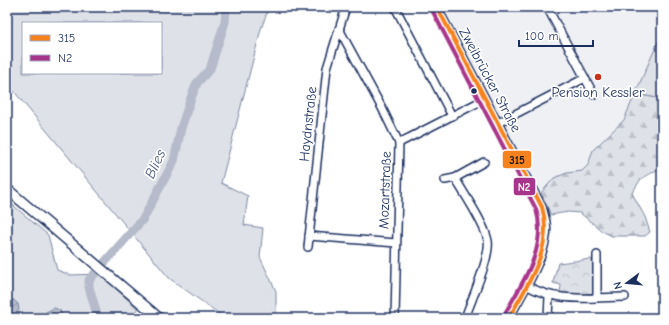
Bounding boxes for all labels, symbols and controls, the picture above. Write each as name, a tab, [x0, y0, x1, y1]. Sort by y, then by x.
legend	[22, 22, 162, 74]
scale bar	[519, 22, 593, 48]
street label: Zweibrücker Straße	[455, 25, 525, 135]
text: 100 m	[525, 29, 558, 43]
text: 315	[58, 31, 75, 45]
text: N2	[58, 51, 72, 65]
marker: Pension Kessler	[593, 72, 603, 82]
place label: Pension Kessler	[552, 84, 645, 101]
street label: Haydnstraße	[296, 86, 320, 162]
unlabelled marker	[469, 86, 479, 96]
water label: Blies	[141, 146, 170, 181]
line badge: 315	[502, 150, 532, 169]
street label: Mozartstraße	[375, 151, 395, 229]
text: 315	[509, 154, 525, 167]
line badge: N2	[513, 177, 536, 196]
text: N2	[518, 181, 531, 194]
north arrow	[607, 263, 647, 303]
text: N	[611, 280, 625, 291]

